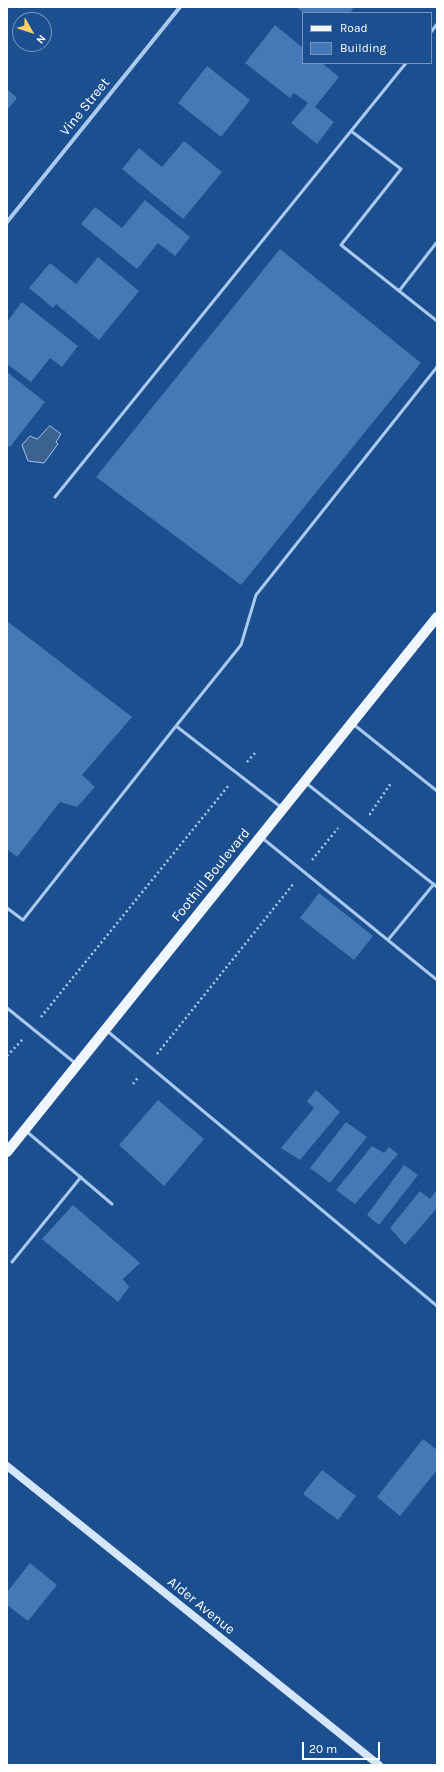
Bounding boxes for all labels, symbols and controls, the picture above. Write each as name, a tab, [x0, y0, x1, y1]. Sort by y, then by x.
north arrow	[12, 12, 52, 52]
legend	[302, 12, 432, 64]
text: Road	[340, 21, 368, 35]
text: N	[33, 32, 48, 46]
text: Building	[340, 41, 386, 55]
street label: Vine Street	[57, 75, 113, 139]
street label: Foothill Boulevard	[168, 825, 254, 925]
street label: Alder Avenue	[164, 1574, 238, 1638]
scale bar	[304, 1734, 382, 1760]
text: 20 m	[309, 1742, 337, 1756]

